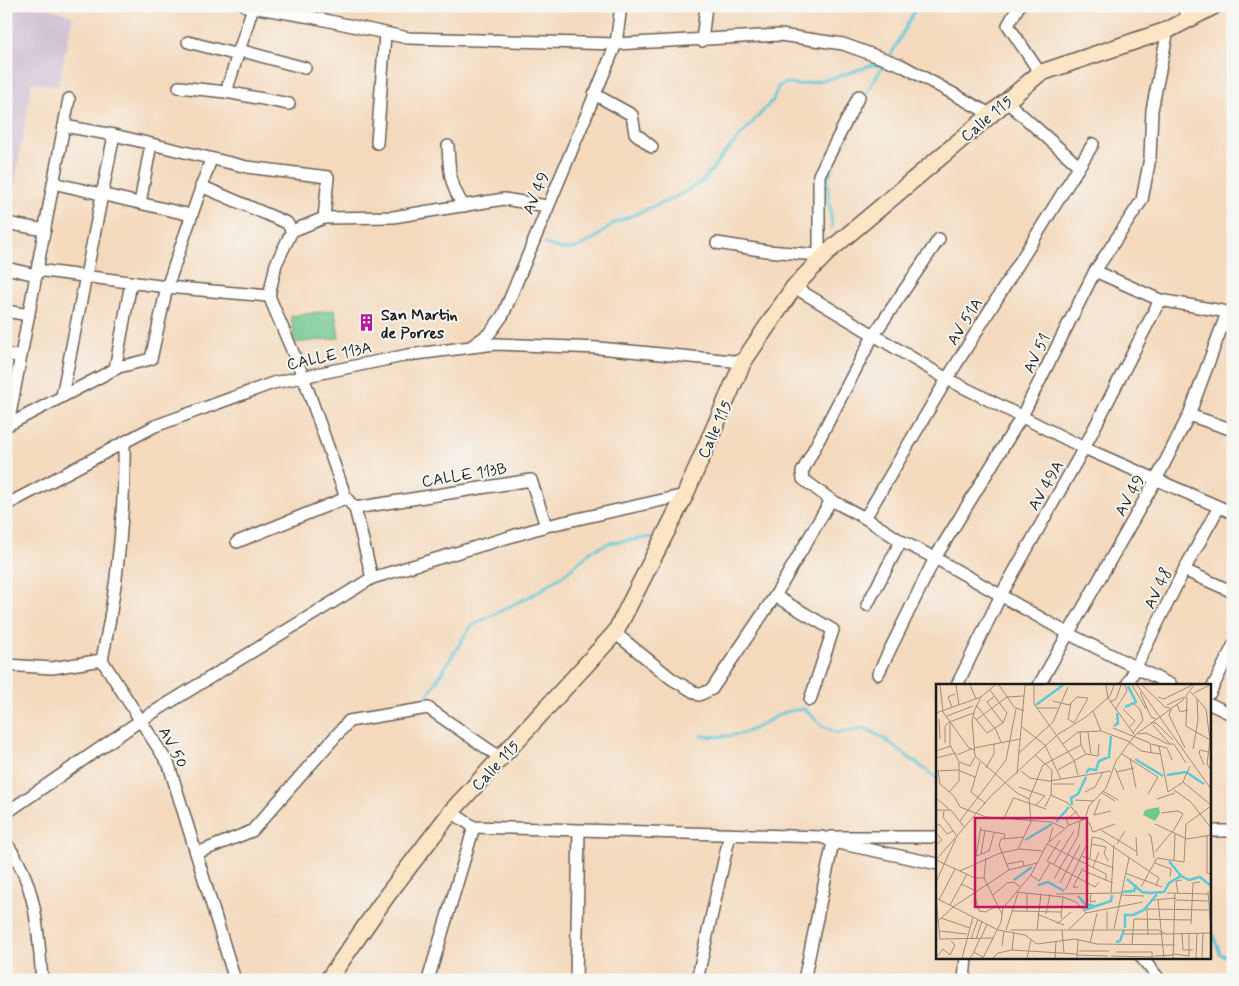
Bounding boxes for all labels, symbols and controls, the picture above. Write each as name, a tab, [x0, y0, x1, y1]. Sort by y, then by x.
street label: Calle 115	[957, 91, 1017, 147]
street label: AV 49	[518, 169, 555, 218]
street label: AV 51A	[943, 294, 988, 349]
place label: San Martin de Porres	[381, 305, 457, 344]
building icon: San Martin de Porres	[357, 313, 377, 333]
street label: AV 51	[1019, 330, 1056, 377]
street label: CALLE 113A	[285, 337, 374, 376]
street label: Calle 115	[693, 397, 738, 462]
street label: AV 49A	[1024, 457, 1069, 515]
street label: CALLE 113B	[420, 458, 508, 493]
street label: AV 49	[1110, 471, 1150, 520]
street label: AV 48	[1139, 565, 1177, 613]
inset map	[936, 684, 1212, 958]
street label: AV 50	[153, 723, 192, 772]
street label: Calle 115	[467, 736, 525, 796]

